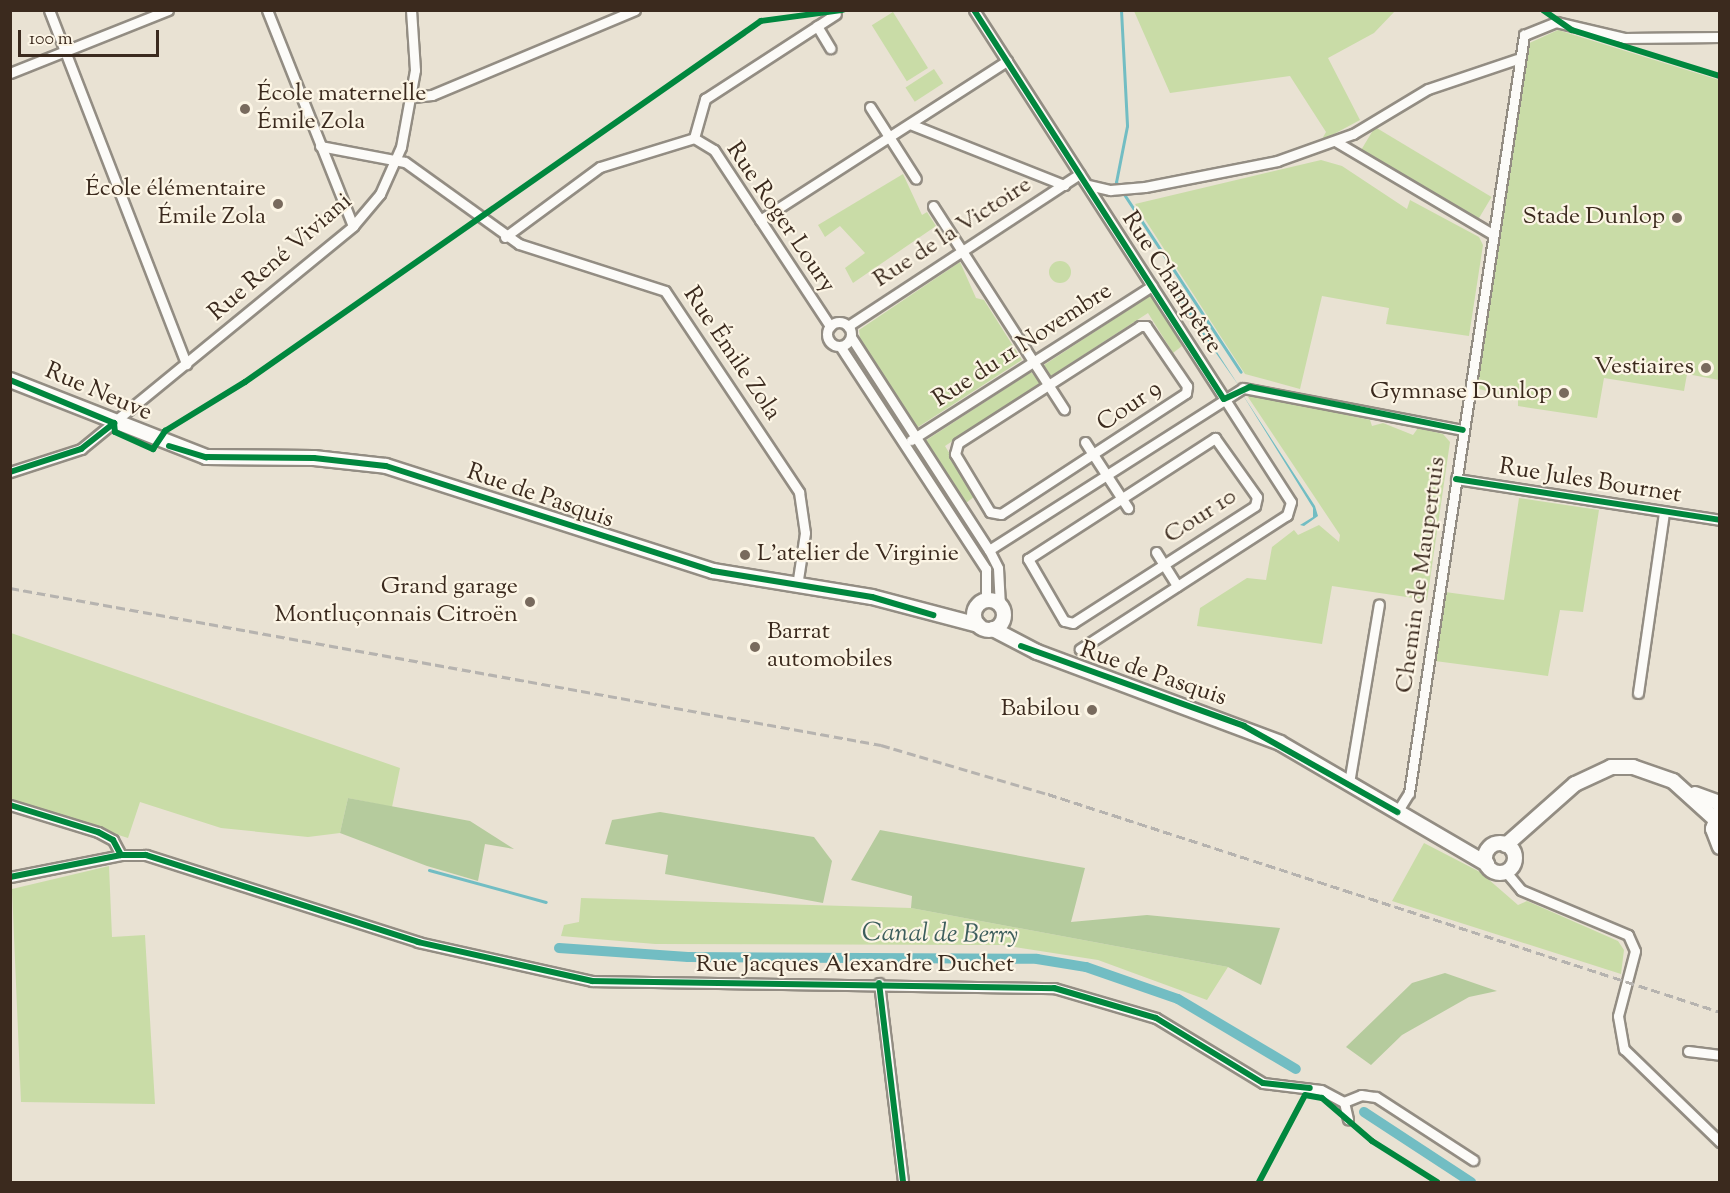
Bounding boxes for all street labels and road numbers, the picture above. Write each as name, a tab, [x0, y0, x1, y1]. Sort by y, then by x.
street label: Rue Roger Loury	[719, 137, 841, 299]
street label: Rue de la Victoire	[869, 171, 1037, 295]
street label: Rue René Viviani	[203, 188, 359, 328]
street label: Rue Champêtre	[1114, 207, 1228, 359]
street label: Rue du 11 Novembre	[928, 277, 1118, 415]
street label: Rue Émile Zola	[676, 282, 786, 426]
street label: Rue Neuve	[40, 358, 156, 428]
street label: Cour 9	[1092, 375, 1168, 439]
street label: Rue Jules Bournet	[1497, 453, 1683, 511]
street label: Chemin de Maupertuis	[1391, 455, 1453, 695]
street label: Rue de Pasquis	[463, 458, 617, 536]
street label: Cour 10	[1159, 483, 1243, 551]
street label: Rue de Pasquis	[1076, 636, 1230, 714]
street label: Rue Jacques Alexandre Duchet	[696, 952, 1014, 980]

